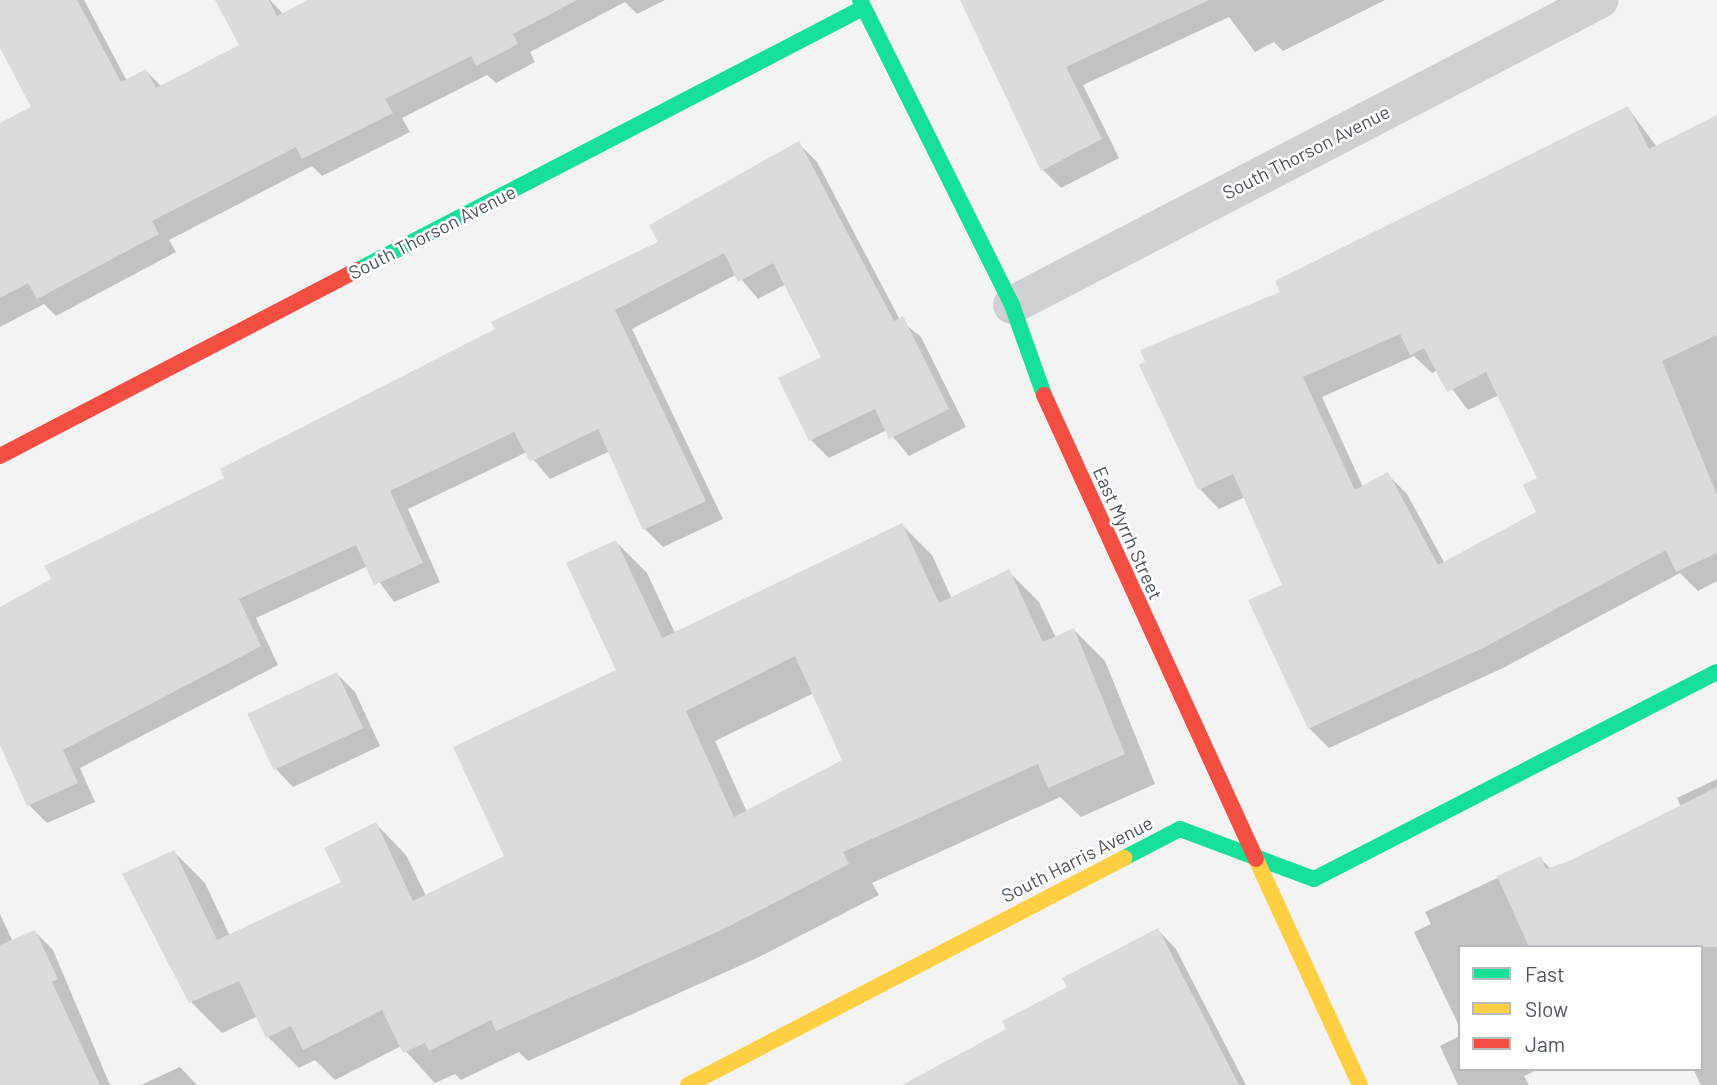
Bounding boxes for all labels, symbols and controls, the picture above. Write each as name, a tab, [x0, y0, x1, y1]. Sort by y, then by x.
street label: South Thorson Avenue	[1219, 100, 1393, 204]
street label: South Thorson Avenue	[345, 180, 519, 284]
street label: East Myrrh Street	[1088, 463, 1168, 603]
street label: South Harris Avenue	[998, 811, 1156, 907]
legend	[1458, 945, 1703, 1071]
text: Fast	[1525, 961, 1565, 986]
text: Slow	[1525, 996, 1568, 1021]
text: Jam	[1525, 1031, 1565, 1056]

